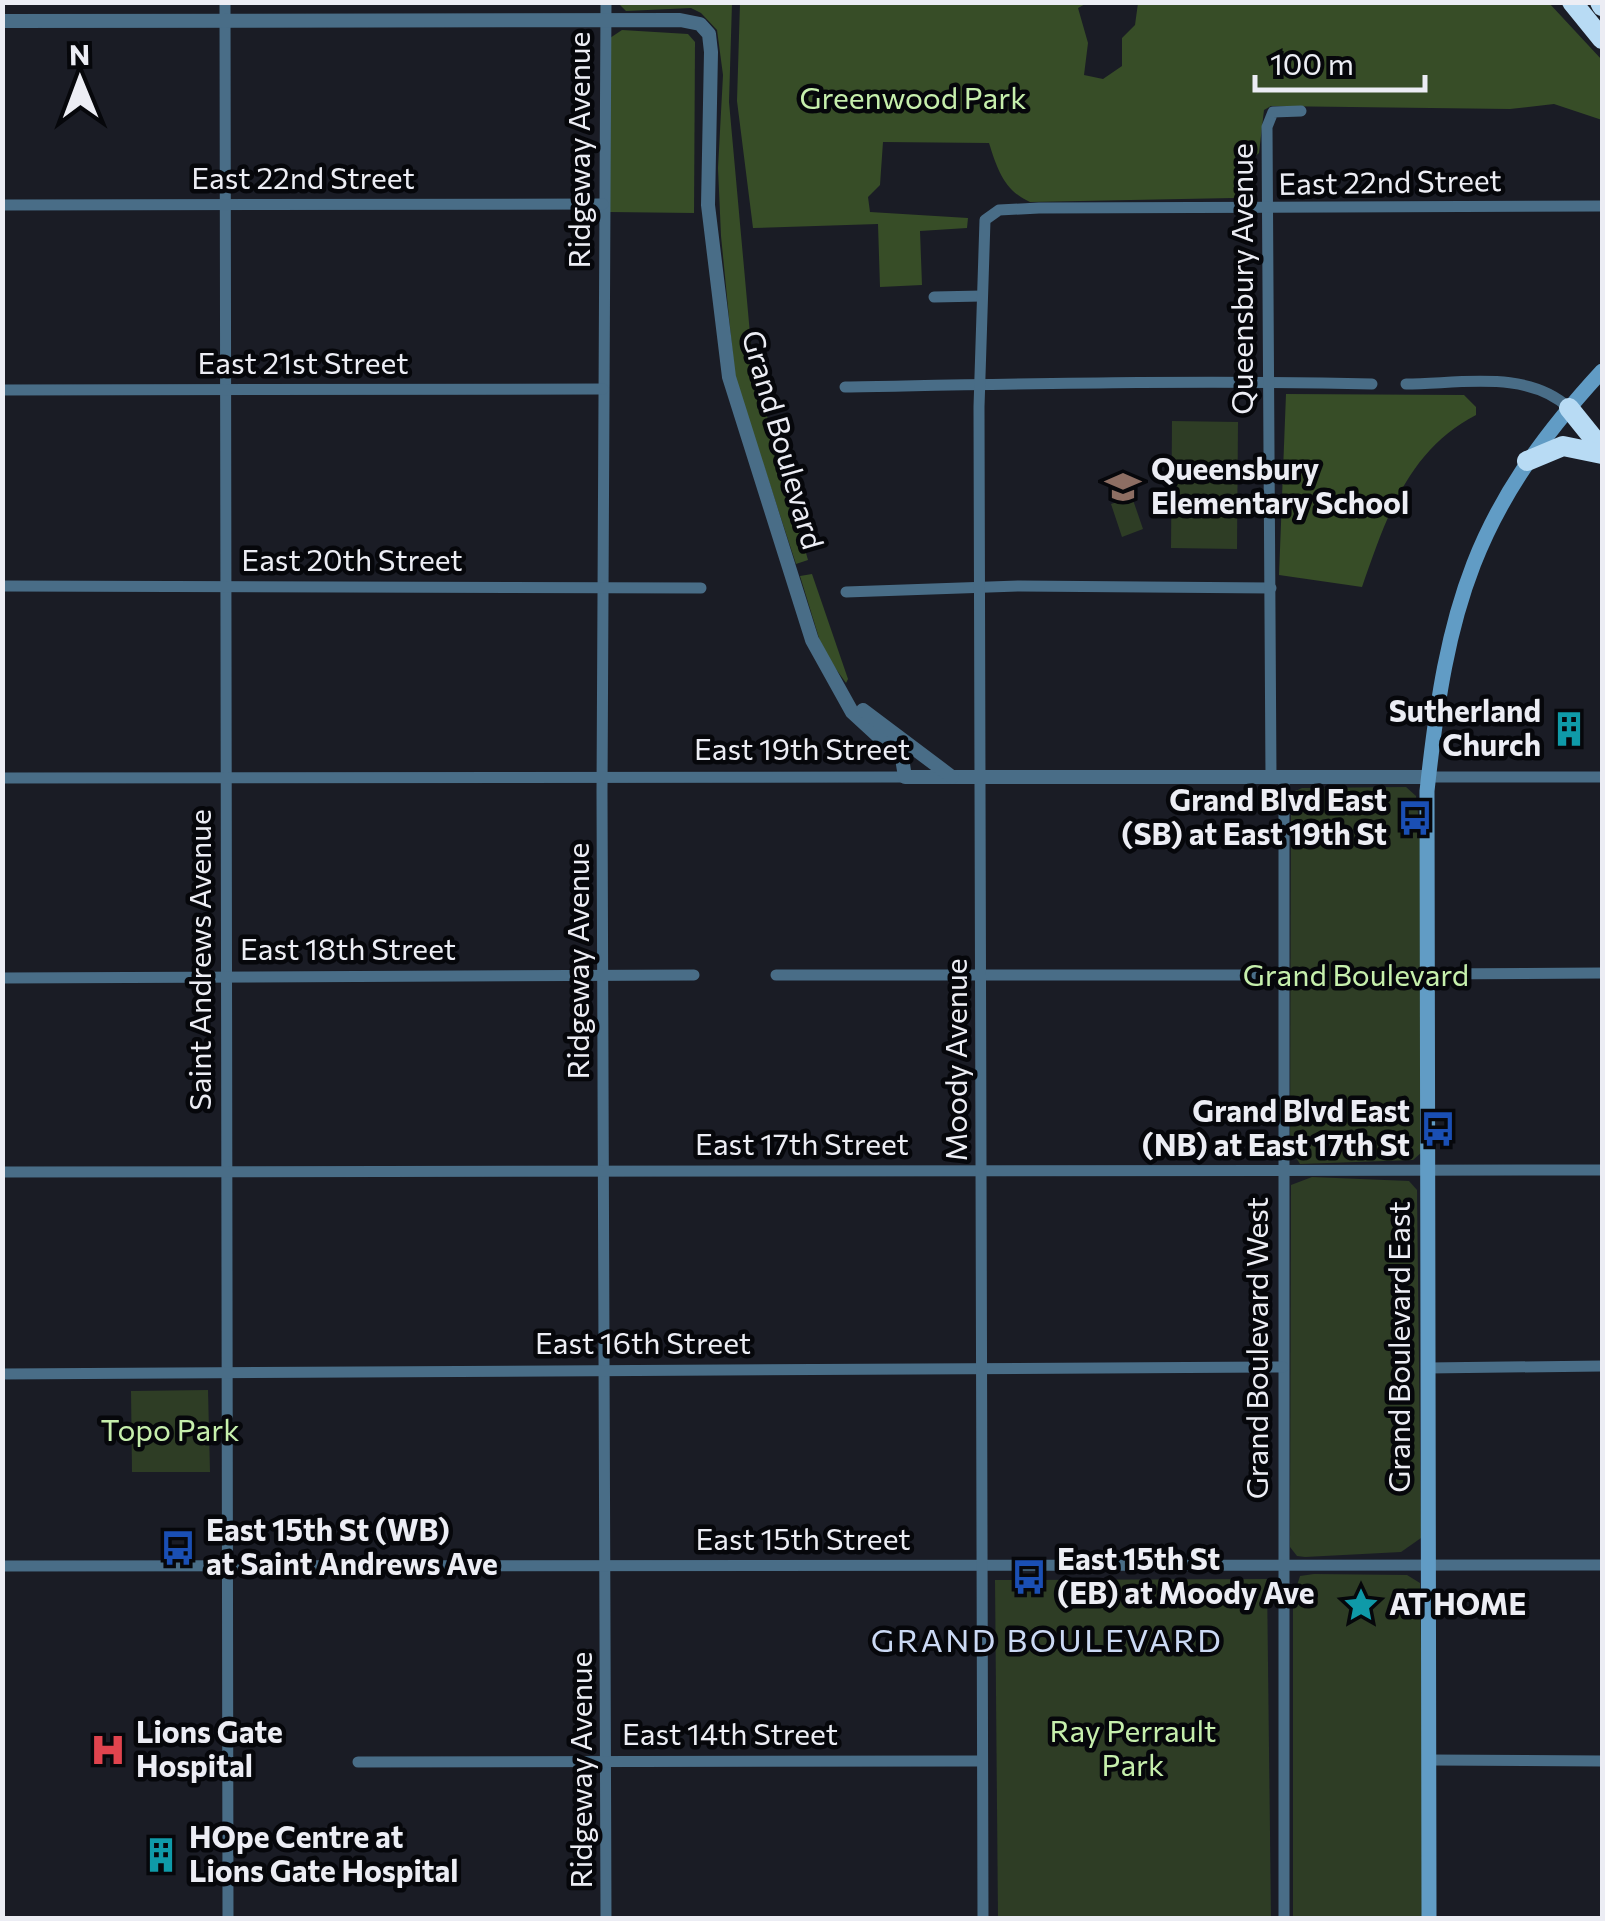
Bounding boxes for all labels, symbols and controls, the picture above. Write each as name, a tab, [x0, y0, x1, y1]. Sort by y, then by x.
north arrow	[30, 30, 130, 130]
scale bar	[1255, 30, 1425, 92]
street label: Ridgeway Avenue	[559, 32, 596, 268]
text: N	[69, 37, 90, 71]
text: 100 m	[1270, 44, 1354, 81]
park label: Greenwood Park	[799, 78, 1027, 115]
street label: Queensbury Avenue	[1222, 143, 1259, 415]
street label: East 22nd Street	[191, 158, 415, 195]
street label: East 22nd Street	[1278, 160, 1502, 201]
street label: Grand Boulevard	[735, 325, 833, 553]
street label: East 21st Street	[198, 343, 408, 380]
place label: Queensbury Elementary School	[1151, 449, 1409, 520]
school or university icon: Queensbury Elementary School	[1104, 468, 1142, 506]
street label: East 20th Street	[241, 540, 463, 577]
place label: Sutherland Church	[1389, 691, 1541, 762]
building icon: Sutherland Church	[1550, 710, 1588, 748]
street label: East 19th Street	[694, 729, 910, 766]
place label: Grand Blvd East (SB) at East 19th St	[1121, 780, 1387, 851]
bus stop icon: Grand Blvd East (SB) at East 19th St	[1396, 799, 1434, 837]
street label: Saint Andrews Avenue	[180, 809, 217, 1111]
street label: Ridgeway Avenue	[558, 843, 595, 1079]
street label: East 18th Street	[240, 929, 456, 966]
park label: Grand Boulevard	[1243, 955, 1469, 992]
street label: Moody Avenue	[936, 958, 973, 1162]
place label: Grand Blvd East (NB) at East 17th St	[1142, 1091, 1410, 1162]
bus stop icon: Grand Blvd East (NB) at East 17th St	[1419, 1110, 1457, 1148]
street label: East 17th Street	[695, 1124, 909, 1161]
street label: Grand Boulevard West	[1237, 1197, 1274, 1499]
street label: Grand Boulevard East	[1379, 1201, 1416, 1493]
street label: East 16th Street	[535, 1323, 751, 1360]
park label: Topo Park	[100, 1410, 240, 1447]
place label: East 15th St (WB) at Saint Andrews Ave	[206, 1510, 498, 1581]
street label: East 15th Street	[695, 1519, 911, 1556]
bus stop icon: East 15th St (WB) at Saint Andrews Ave	[159, 1529, 197, 1567]
place label: East 15th St (EB) at Moody Ave	[1057, 1539, 1314, 1610]
bus stop icon: East 15th St (EB) at Moody Ave	[1010, 1558, 1048, 1596]
place label: AT HOME	[1389, 1584, 1526, 1621]
place icon: AT HOME	[1342, 1586, 1380, 1624]
district label: GRAND BOULEVARD	[871, 1619, 1223, 1659]
street label: Ridgeway Avenue	[561, 1652, 598, 1888]
park label: Ray Perrault Park	[1050, 1711, 1216, 1782]
place label: Lions Gate Hospital	[136, 1712, 283, 1783]
street label: East 14th Street	[622, 1714, 838, 1751]
hospital icon: Lions Gate Hospital	[89, 1731, 127, 1769]
place label: HOpe Centre at Lions Gate Hospital	[189, 1817, 458, 1888]
building icon: HOpe Centre at Lions Gate Hospital	[142, 1836, 180, 1874]

